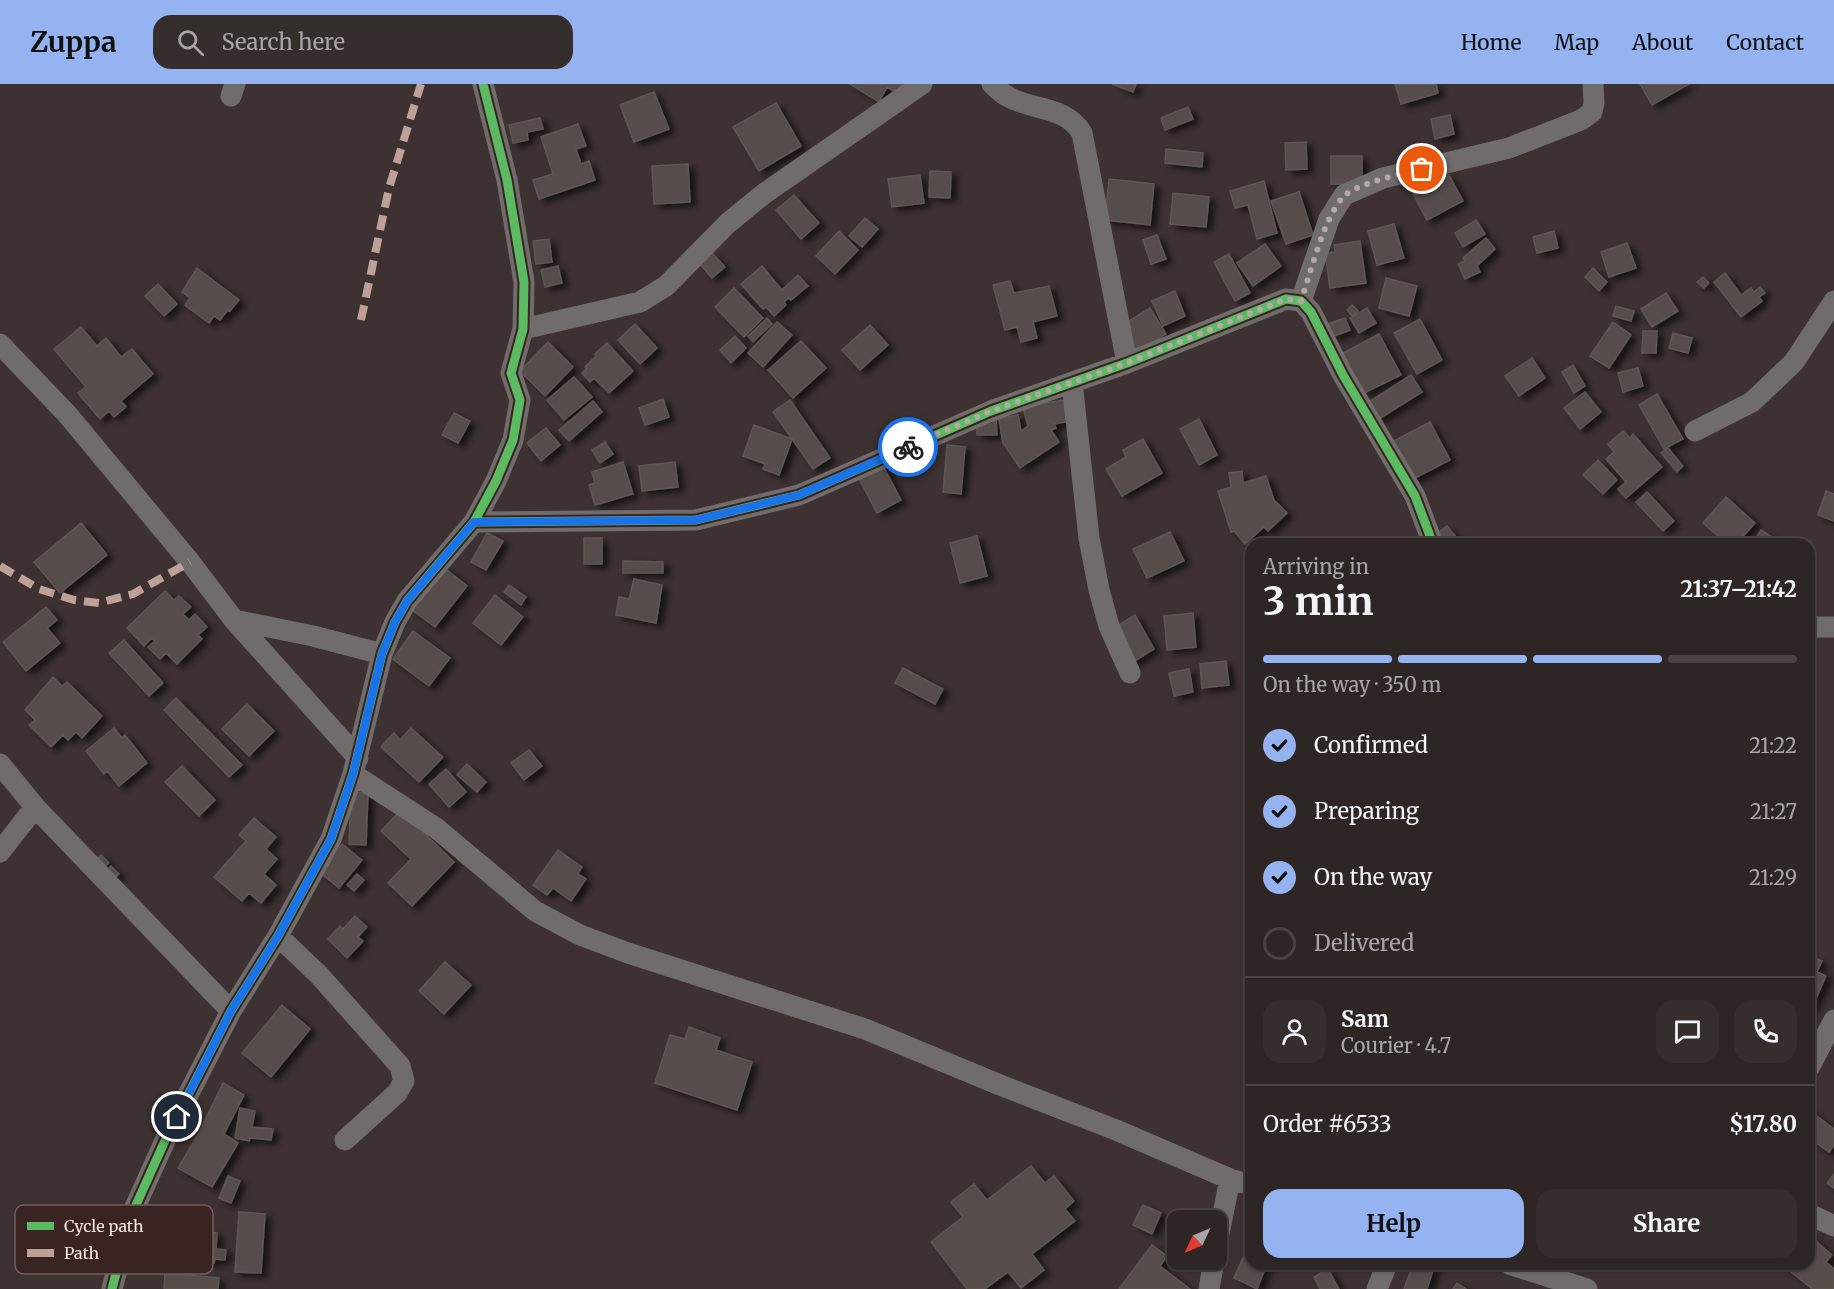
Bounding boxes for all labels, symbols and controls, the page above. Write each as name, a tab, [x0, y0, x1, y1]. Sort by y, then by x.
search box	[153, 15, 573, 69]
text: Zuppa	[30, 24, 117, 60]
icon: search	[174, 26, 207, 59]
text: Search here	[222, 28, 345, 56]
text: Home	[1461, 29, 1521, 56]
text: Map	[1554, 29, 1599, 56]
text: About	[1632, 29, 1693, 56]
text: Contact	[1726, 29, 1804, 56]
pin	[1396, 143, 1447, 194]
icon: bag	[1405, 152, 1438, 185]
courier	[878, 417, 938, 477]
icon: bike	[892, 431, 925, 464]
text: Arriving in	[1263, 554, 1369, 579]
text: 21:37–21:42	[1680, 575, 1797, 603]
text: 3 min	[1263, 577, 1373, 626]
text: On the way · 350 m	[1263, 672, 1441, 697]
icon: check	[1263, 729, 1296, 762]
text: Confirmed	[1314, 731, 1428, 759]
text: 21:22	[1749, 733, 1797, 758]
icon: check	[1263, 795, 1296, 828]
text: Preparing	[1314, 797, 1419, 825]
text: 21:27	[1750, 799, 1797, 824]
icon: check	[1263, 861, 1296, 894]
text: On the way	[1314, 863, 1432, 891]
text: 21:29	[1749, 865, 1797, 890]
text: Delivered	[1314, 929, 1414, 957]
button: person	[1263, 1000, 1326, 1063]
button: chat	[1656, 1000, 1719, 1063]
button: phone	[1734, 1000, 1797, 1063]
text: Sam	[1341, 1005, 1389, 1033]
text: Courier · 4.7	[1341, 1033, 1451, 1058]
pin	[151, 1091, 202, 1142]
icon: home	[160, 1100, 193, 1133]
text: Order #6533	[1263, 1110, 1392, 1138]
text: $17.80	[1729, 1110, 1797, 1138]
button: Help	[1263, 1189, 1524, 1258]
button: Share	[1536, 1189, 1797, 1258]
legend	[15, 1205, 213, 1274]
north arrow	[1167, 1210, 1227, 1270]
map controls	[1167, 1210, 1227, 1270]
text: Cycle path	[64, 1216, 144, 1236]
text: Path	[64, 1243, 100, 1263]

